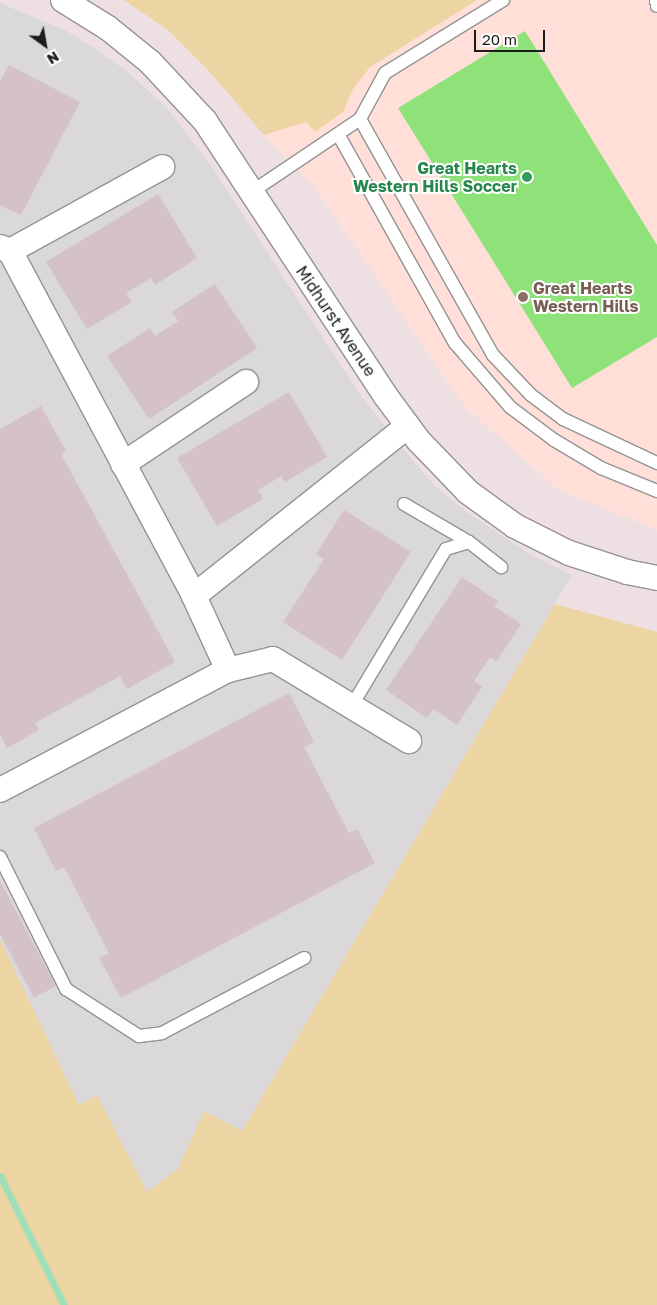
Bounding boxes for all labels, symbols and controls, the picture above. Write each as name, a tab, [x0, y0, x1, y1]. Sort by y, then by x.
north arrow	[20, 20, 70, 70]
scale bar	[477, 20, 548, 52]
text: 20 m	[482, 30, 517, 48]
text: N	[44, 48, 62, 68]
place label: Great Hearts Western Hills Soccer	[353, 158, 517, 196]
marker: Great Hearts Western Hills Soccer	[521, 171, 533, 183]
street label: Midhurst Avenue	[292, 262, 380, 380]
place label: Great Hearts Western Hills	[533, 278, 638, 316]
marker: Great Hearts Western Hills	[517, 291, 529, 303]

